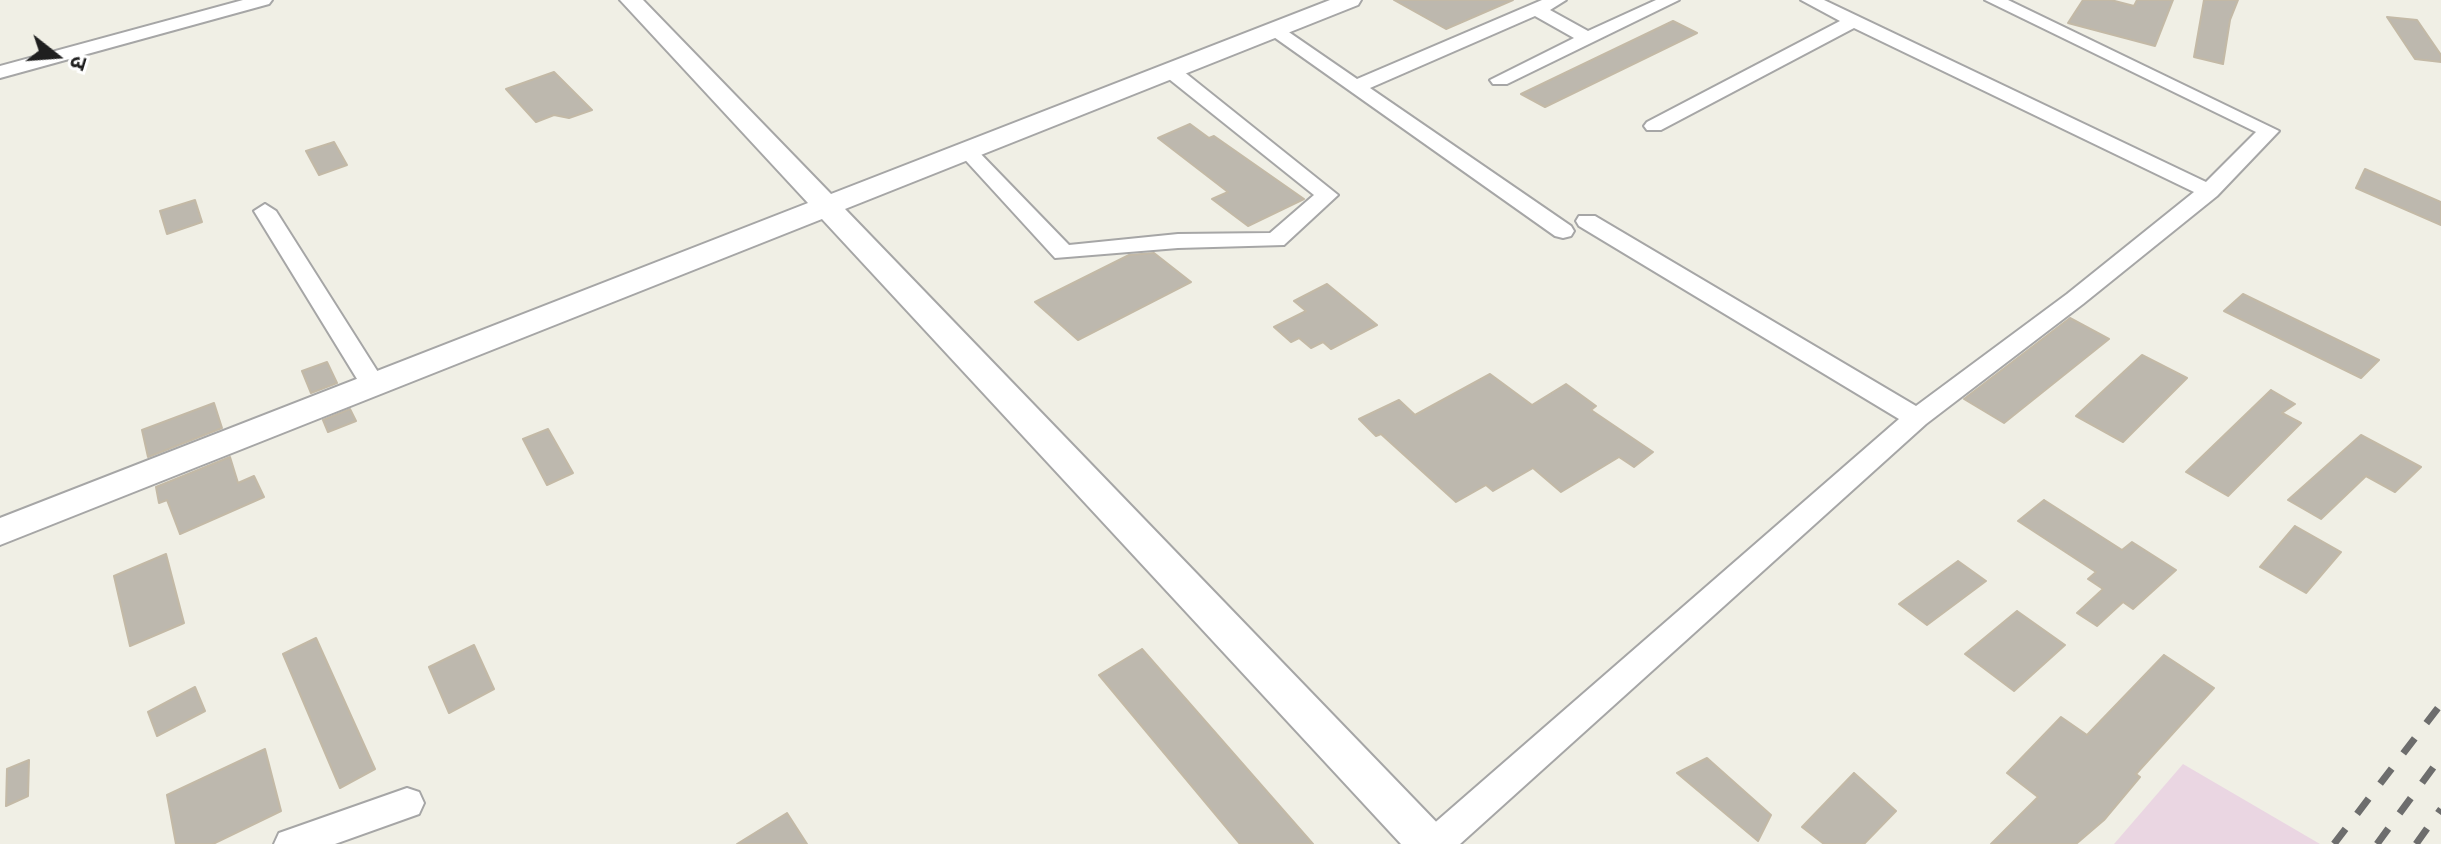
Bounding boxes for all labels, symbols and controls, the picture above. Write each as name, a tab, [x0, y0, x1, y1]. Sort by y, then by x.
north arrow	[16, 16, 96, 96]
text: उ	[65, 53, 93, 73]

